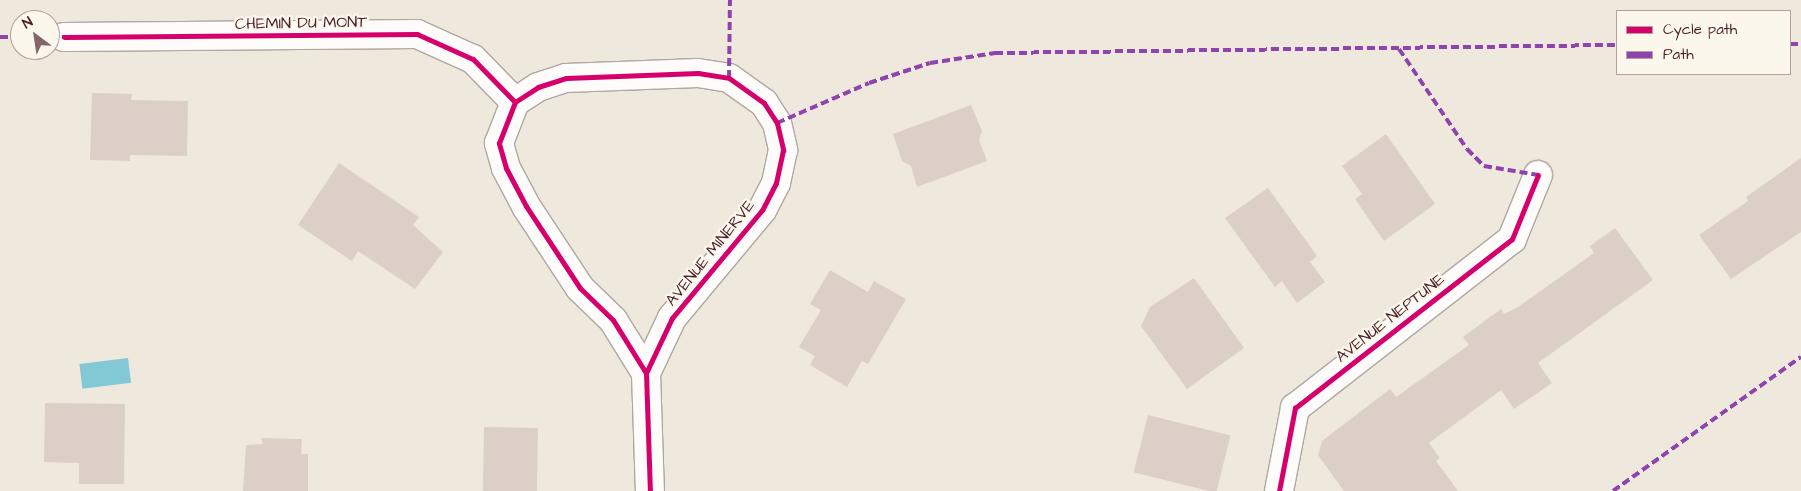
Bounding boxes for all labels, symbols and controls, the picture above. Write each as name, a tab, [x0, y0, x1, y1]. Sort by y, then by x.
north arrow	[10, 10, 60, 60]
legend	[1616, 10, 1791, 75]
text: N	[19, 12, 37, 34]
street label: CHEMIN DU MONT	[235, 12, 367, 34]
text: Cycle path	[1663, 19, 1737, 40]
text: Path	[1663, 44, 1694, 65]
street label: AVENUE MINERVE	[661, 196, 759, 310]
street label: AVENUE NEPTUNE	[1332, 270, 1448, 366]

